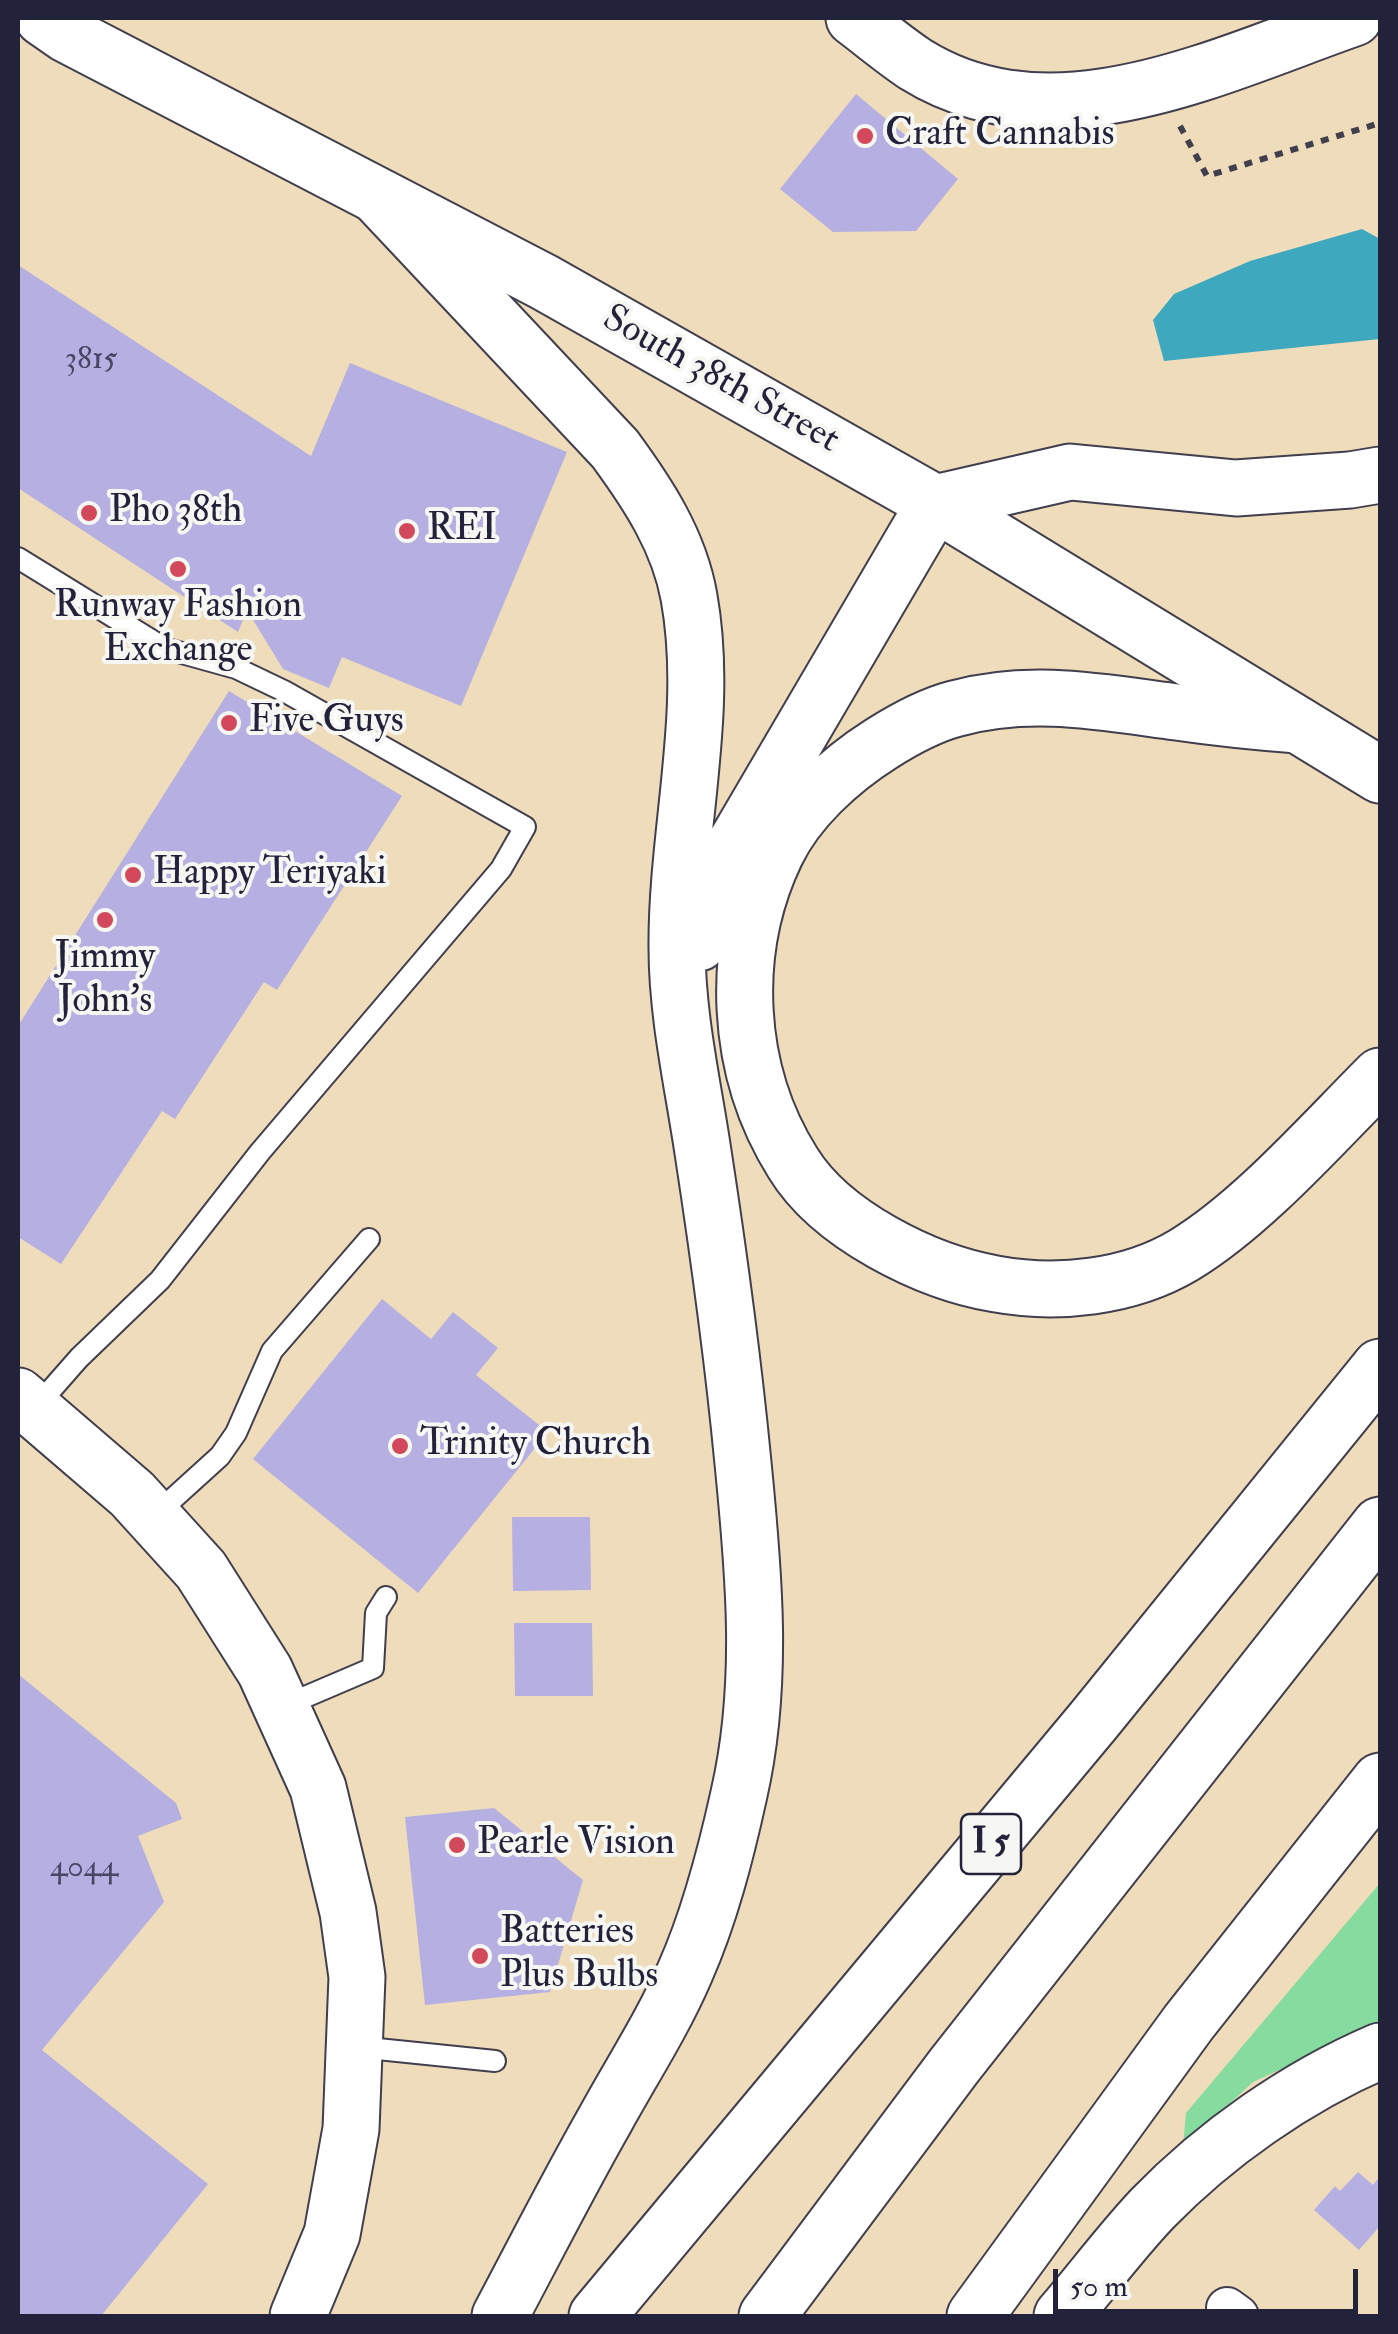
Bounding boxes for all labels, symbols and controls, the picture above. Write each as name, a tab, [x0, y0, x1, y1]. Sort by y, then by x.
place label: Craft Cannabis	[885, 113, 1115, 159]
marker: Craft Cannabis	[854, 125, 876, 147]
street label: South 38th Street	[594, 297, 846, 465]
house number: 3815	[65, 342, 117, 380]
place label: Pho 38th	[109, 490, 242, 536]
marker: Pho 38th	[78, 502, 100, 524]
place label: REI	[427, 508, 497, 554]
marker: REI	[396, 520, 418, 542]
marker: Runway Fashion Exchange	[167, 558, 189, 580]
place label: Runway Fashion Exchange	[54, 585, 302, 674]
place label: Five Guys	[249, 700, 404, 746]
marker: Five Guys	[218, 712, 240, 734]
place label: Happy Teriyaki	[153, 852, 387, 898]
marker: Happy Teriyaki	[122, 864, 144, 886]
marker: Jimmy John's	[94, 909, 116, 931]
place label: Jimmy John's	[55, 936, 155, 1026]
place label: Trinity Church	[420, 1423, 651, 1469]
marker: Trinity Church	[389, 1435, 411, 1457]
road number: I 5	[961, 1814, 1021, 1874]
place label: Pearle Vision	[477, 1822, 675, 1868]
marker: Pearle Vision	[446, 1834, 468, 1856]
house number: 4044	[50, 1850, 118, 1888]
place label: Batteries Plus Bulbs	[500, 1911, 658, 2000]
marker: Batteries Plus Bulbs	[469, 1945, 491, 1967]
scale bar	[1058, 2249, 1363, 2311]
text: 50 m	[1070, 2268, 1128, 2305]

